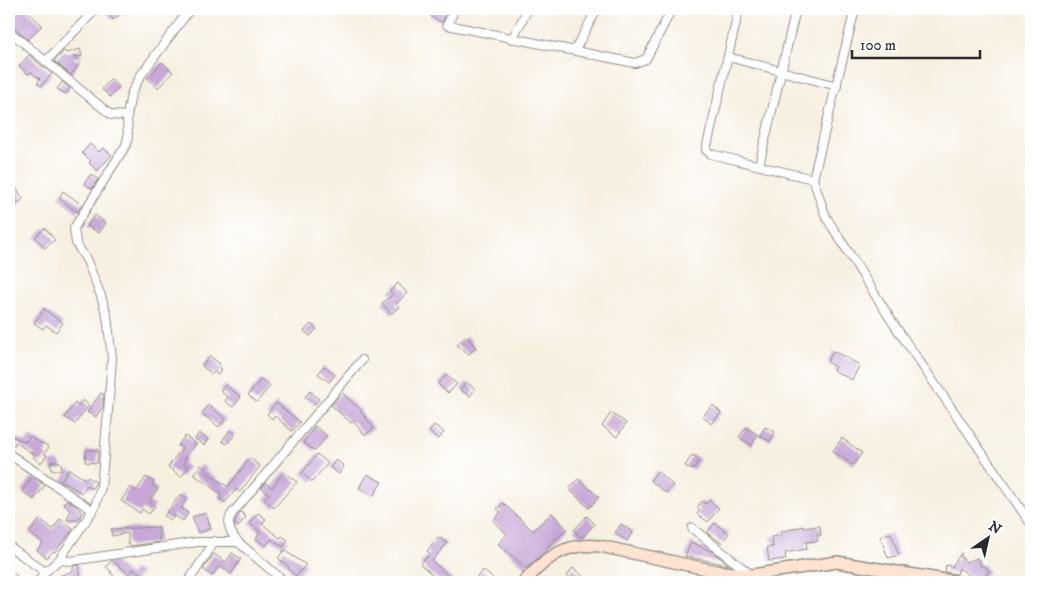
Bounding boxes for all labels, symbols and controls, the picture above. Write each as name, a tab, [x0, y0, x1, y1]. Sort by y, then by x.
scale bar	[852, 28, 980, 60]
text: 100 m	[860, 36, 896, 55]
north arrow	[962, 514, 1012, 564]
text: N	[985, 517, 1005, 539]

